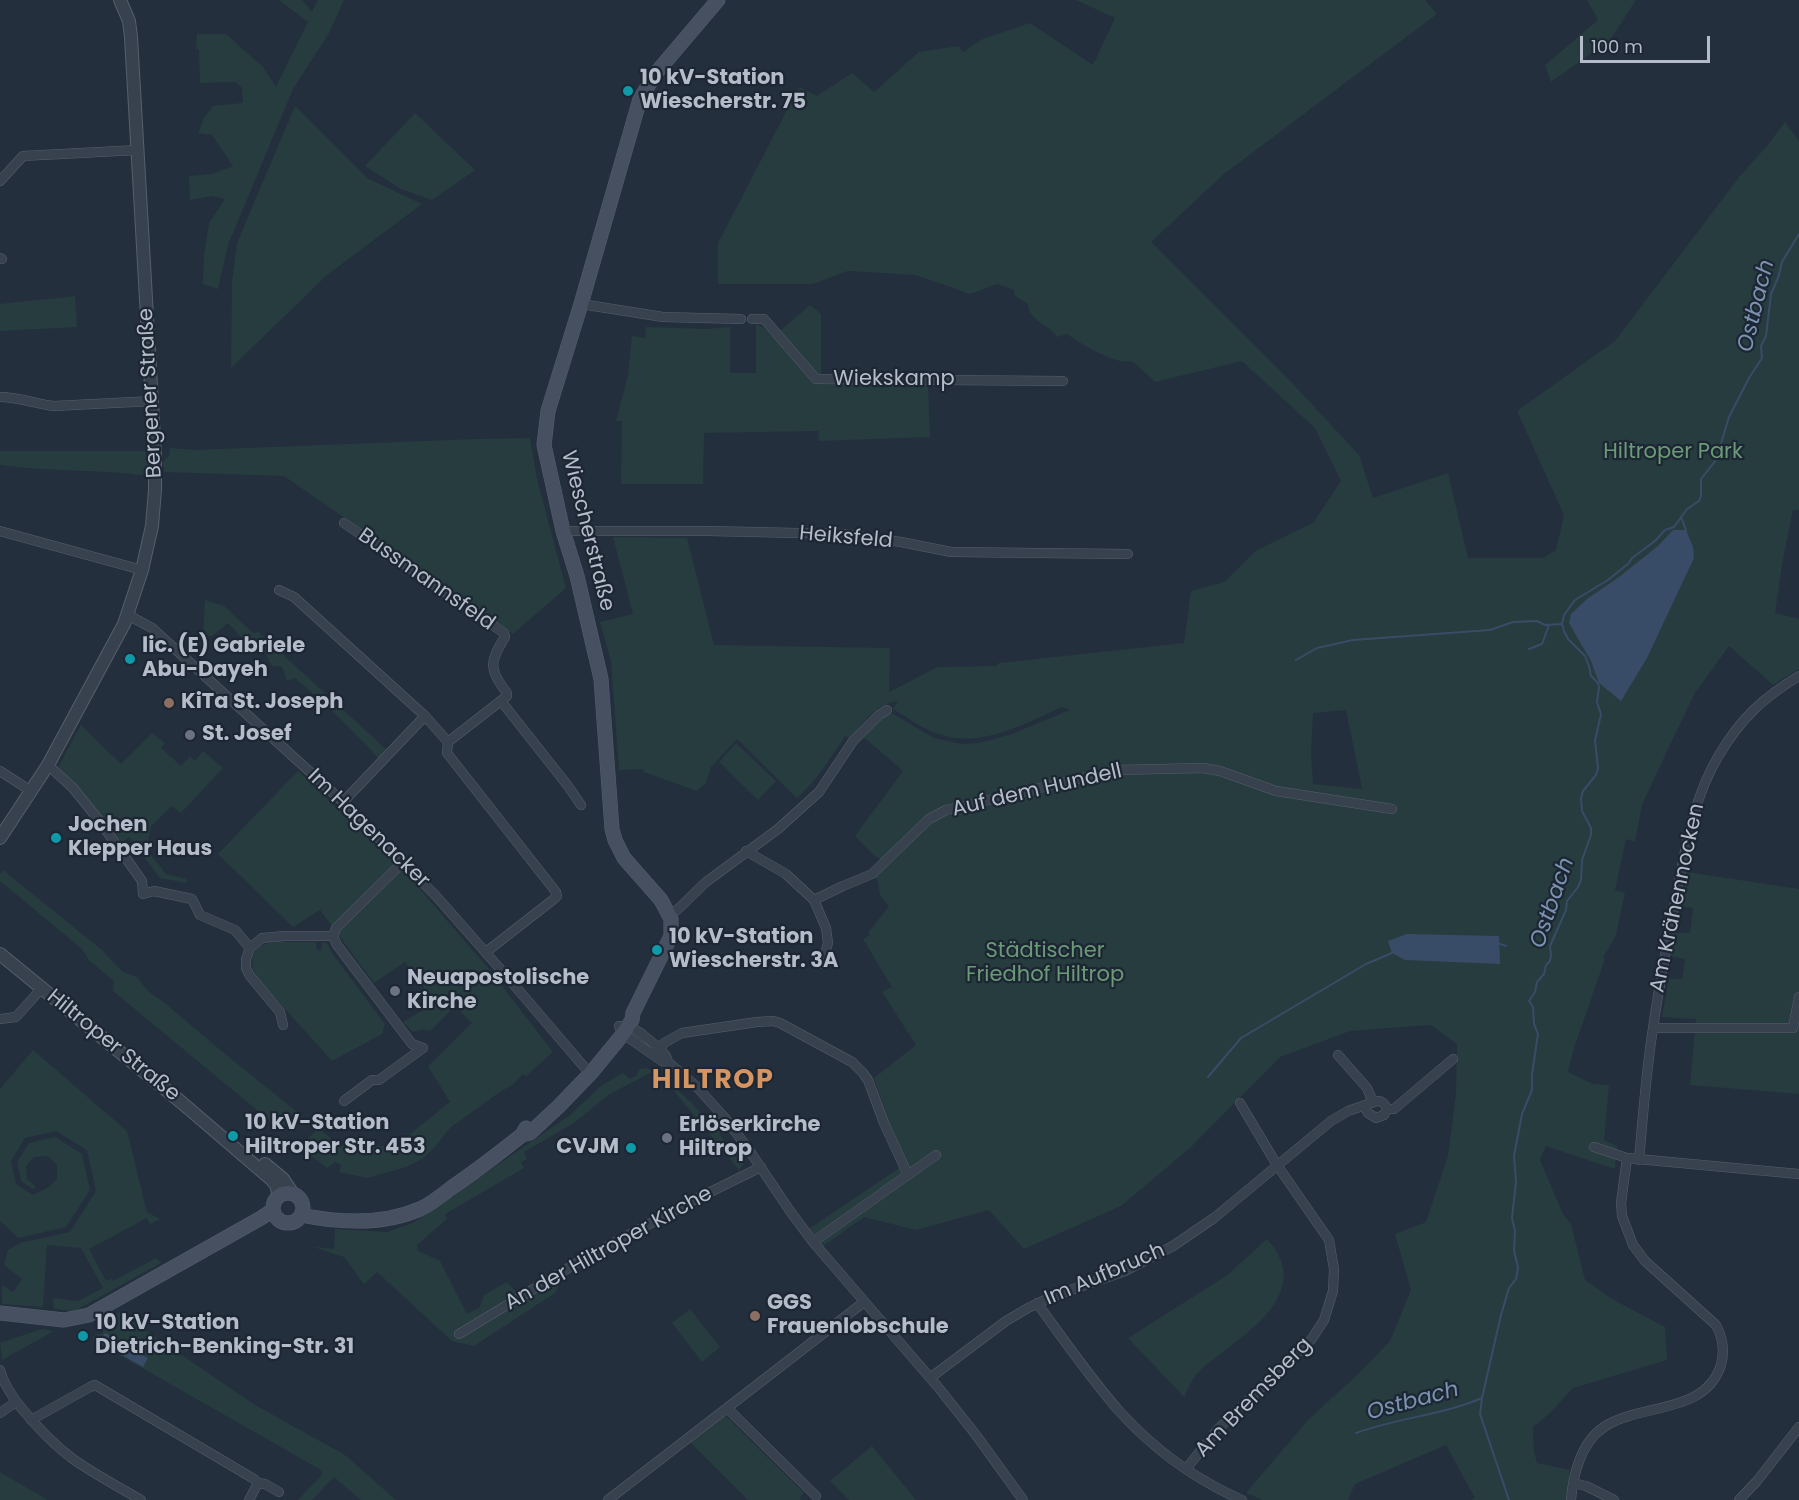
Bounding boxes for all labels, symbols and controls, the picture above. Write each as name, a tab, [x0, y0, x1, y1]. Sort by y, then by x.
scale bar	[1583, 24, 1714, 62]
text: 100 m	[1591, 34, 1643, 59]
place label: 10 kV-Station Wiescherstr. 75	[640, 66, 806, 116]
marker: 10 kV-Station Wiescherstr. 75	[621, 84, 635, 98]
water label: Ostbach	[1733, 257, 1781, 355]
street label: Bergener Straße	[134, 307, 168, 479]
street label: Wiekskamp	[833, 367, 955, 393]
park label: Hiltroper Park	[1603, 440, 1743, 466]
street label: Wiescherstraße	[555, 448, 619, 614]
street label: Heiksfeld	[798, 521, 894, 555]
street label: Bussmannsfeld	[353, 523, 499, 637]
place label: lic. (E) Gabriele Abu-Dayeh	[142, 634, 305, 684]
marker: lic. (E) Gabriele Abu-Dayeh	[123, 652, 137, 666]
place label: KiTa St. Joseph	[181, 690, 343, 716]
marker: KiTa St. Joseph	[162, 696, 176, 710]
place label: St. Josef	[202, 722, 292, 748]
marker: St. Josef	[183, 728, 197, 742]
street label: Auf dem Hundell	[950, 759, 1124, 823]
street label: Im Hagenacker	[302, 764, 434, 894]
street label: Am Krähennocken	[1646, 801, 1710, 995]
place label: Jochen Klepper Haus	[68, 813, 212, 863]
marker: Jochen Klepper Haus	[49, 831, 63, 845]
water label: Ostbach	[1525, 854, 1581, 952]
place label: 10 kV-Station Wiescherstr. 3A	[669, 925, 839, 975]
park label: Städtischer Friedhof Hiltrop	[966, 939, 1124, 989]
marker: 10 kV-Station Wiescherstr. 3A	[650, 943, 664, 957]
place label: Neuapostolische Kirche	[407, 966, 589, 1016]
marker: Neuapostolische Kirche	[388, 984, 402, 998]
street label: Hiltroper Straße	[41, 985, 185, 1107]
district label: HILTROP	[652, 1065, 774, 1097]
place label: 10 kV-Station Hiltroper Str. 453	[245, 1111, 426, 1161]
place label: Erlöserkirche Hiltrop	[679, 1113, 821, 1163]
marker: 10 kV-Station Hiltroper Str. 453	[226, 1129, 240, 1143]
marker: Erlöserkirche Hiltrop	[660, 1131, 674, 1145]
place label: CVJM	[556, 1135, 619, 1161]
marker: CVJM	[624, 1141, 638, 1155]
street label: An der Hiltroper Kirche	[501, 1181, 717, 1317]
street label: Im Aufbruch	[1041, 1238, 1169, 1312]
place label: GGS Frauenlobschule	[767, 1291, 949, 1341]
marker: GGS Frauenlobschule	[748, 1309, 762, 1323]
place label: 10 kV-Station Dietrich-Benking-Str. 31	[95, 1311, 354, 1361]
marker: 10 kV-Station Dietrich-Benking-Str. 31	[76, 1329, 90, 1343]
street label: Am Bremsberg	[1190, 1333, 1318, 1463]
water label: Ostbach	[1364, 1377, 1462, 1427]

